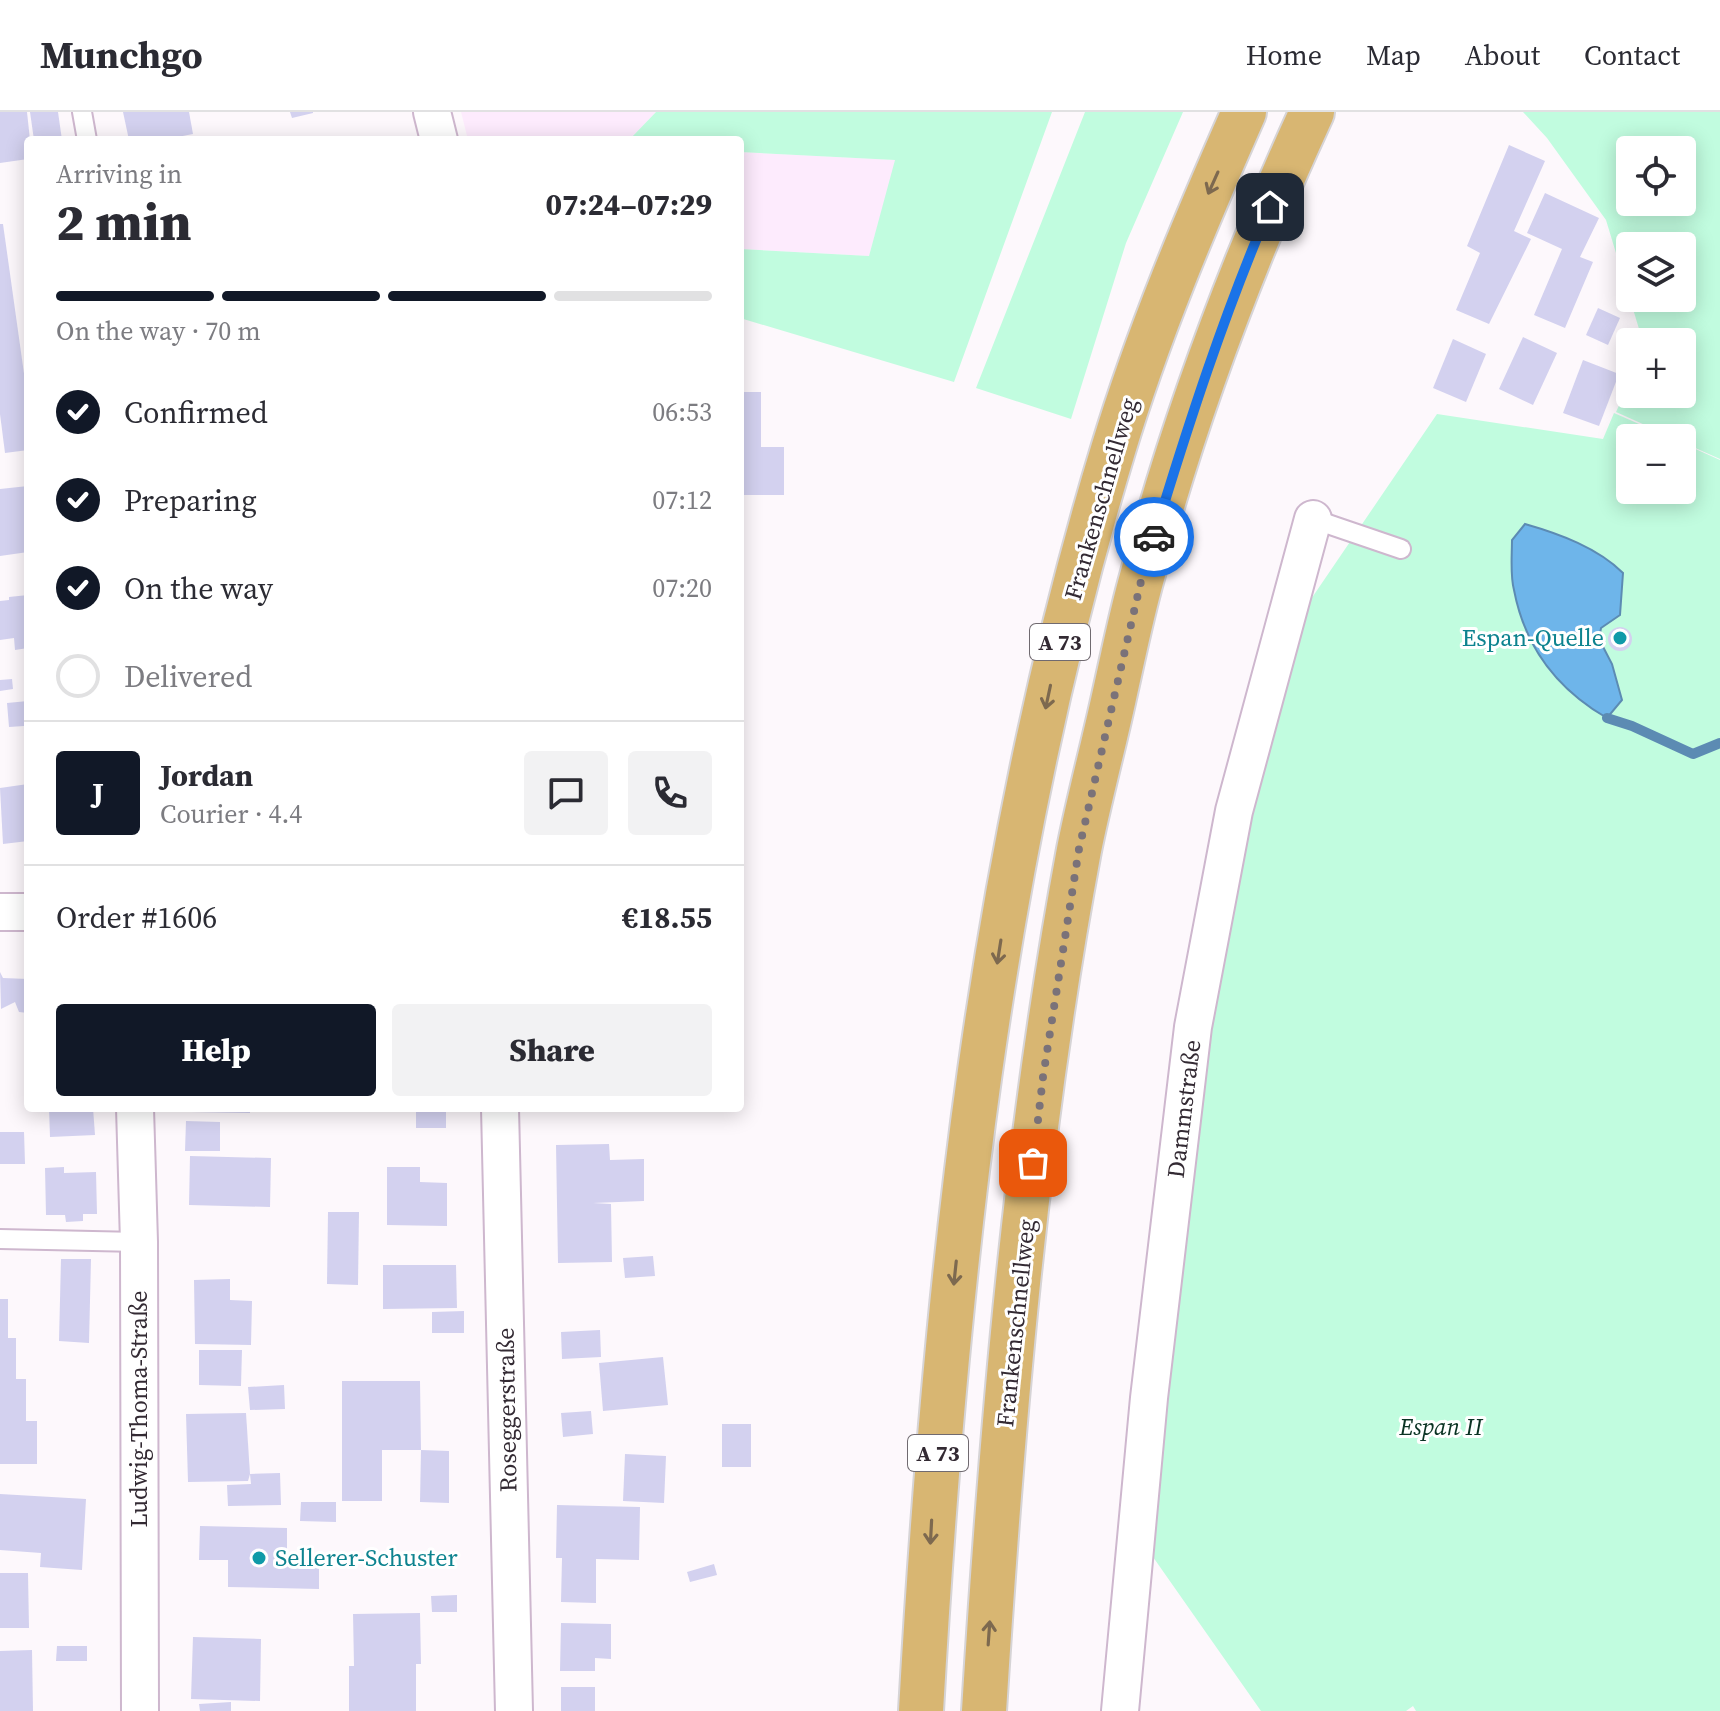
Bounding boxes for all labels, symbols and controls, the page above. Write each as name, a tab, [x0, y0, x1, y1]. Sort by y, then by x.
text: Munchgo	[40, 29, 203, 81]
text: Home	[1246, 36, 1322, 74]
text: Map	[1366, 36, 1421, 74]
text: About	[1465, 36, 1540, 74]
text: Contact	[1584, 36, 1680, 74]
map controls	[1616, 136, 1696, 504]
button: locate	[1616, 136, 1696, 216]
text: Arriving in	[56, 156, 182, 192]
one-way arrow	[1204, 171, 1219, 195]
pin	[1236, 173, 1304, 241]
text: 07:24–07:29	[545, 184, 712, 225]
icon: home	[1248, 185, 1292, 229]
text: 2 min	[56, 186, 192, 257]
button: layers	[1616, 232, 1696, 312]
text: On the way · 70 m	[56, 313, 261, 349]
button: +	[1616, 328, 1696, 408]
icon: check	[56, 390, 100, 434]
text: Confirmed	[124, 392, 268, 433]
text: 06:53	[652, 394, 712, 430]
street label: Frankenschnellweg	[1056, 394, 1145, 604]
button: −	[1616, 424, 1696, 504]
icon: check	[56, 478, 100, 522]
text: Preparing	[124, 480, 257, 521]
text: 07:12	[652, 482, 712, 518]
courier	[1114, 497, 1194, 577]
icon: car	[1132, 515, 1176, 559]
icon: check	[56, 566, 100, 610]
text: On the way	[124, 568, 273, 609]
text: 07:20	[652, 570, 712, 606]
place label: Espan-Quelle	[1462, 621, 1604, 654]
road number: A 73	[1030, 624, 1090, 660]
marker: Espan-Quelle	[1611, 629, 1629, 647]
text: Delivered	[124, 656, 252, 697]
one-way arrow	[1040, 683, 1055, 709]
button: chat	[524, 751, 608, 835]
button: phone	[628, 751, 712, 835]
text: Jordan	[160, 755, 253, 796]
text: J	[92, 773, 104, 814]
text: Courier · 4.4	[160, 796, 302, 832]
text: Order #1606	[56, 897, 217, 938]
text: €18.55	[622, 897, 712, 938]
one-way arrow	[991, 939, 1006, 964]
button: Help	[56, 1004, 376, 1096]
button: Share	[392, 1004, 712, 1096]
street label: Dammstraße	[1159, 1038, 1208, 1180]
pin	[999, 1129, 1067, 1197]
icon: bag	[1011, 1141, 1055, 1185]
street label: Frankenschnellweg	[988, 1217, 1043, 1428]
one-way arrow	[948, 1259, 963, 1286]
street label: Ludwig-Thoma-Straße	[122, 1291, 155, 1527]
street label: Roseggerstraße	[489, 1327, 524, 1493]
park label: Espan II	[1398, 1410, 1484, 1443]
road number: A 73	[908, 1435, 968, 1471]
one-way arrow	[923, 1518, 938, 1545]
place label: Sellerer-Schuster	[275, 1541, 458, 1574]
marker: Sellerer-Schuster	[250, 1549, 268, 1567]
one-way arrow	[982, 1620, 997, 1647]

